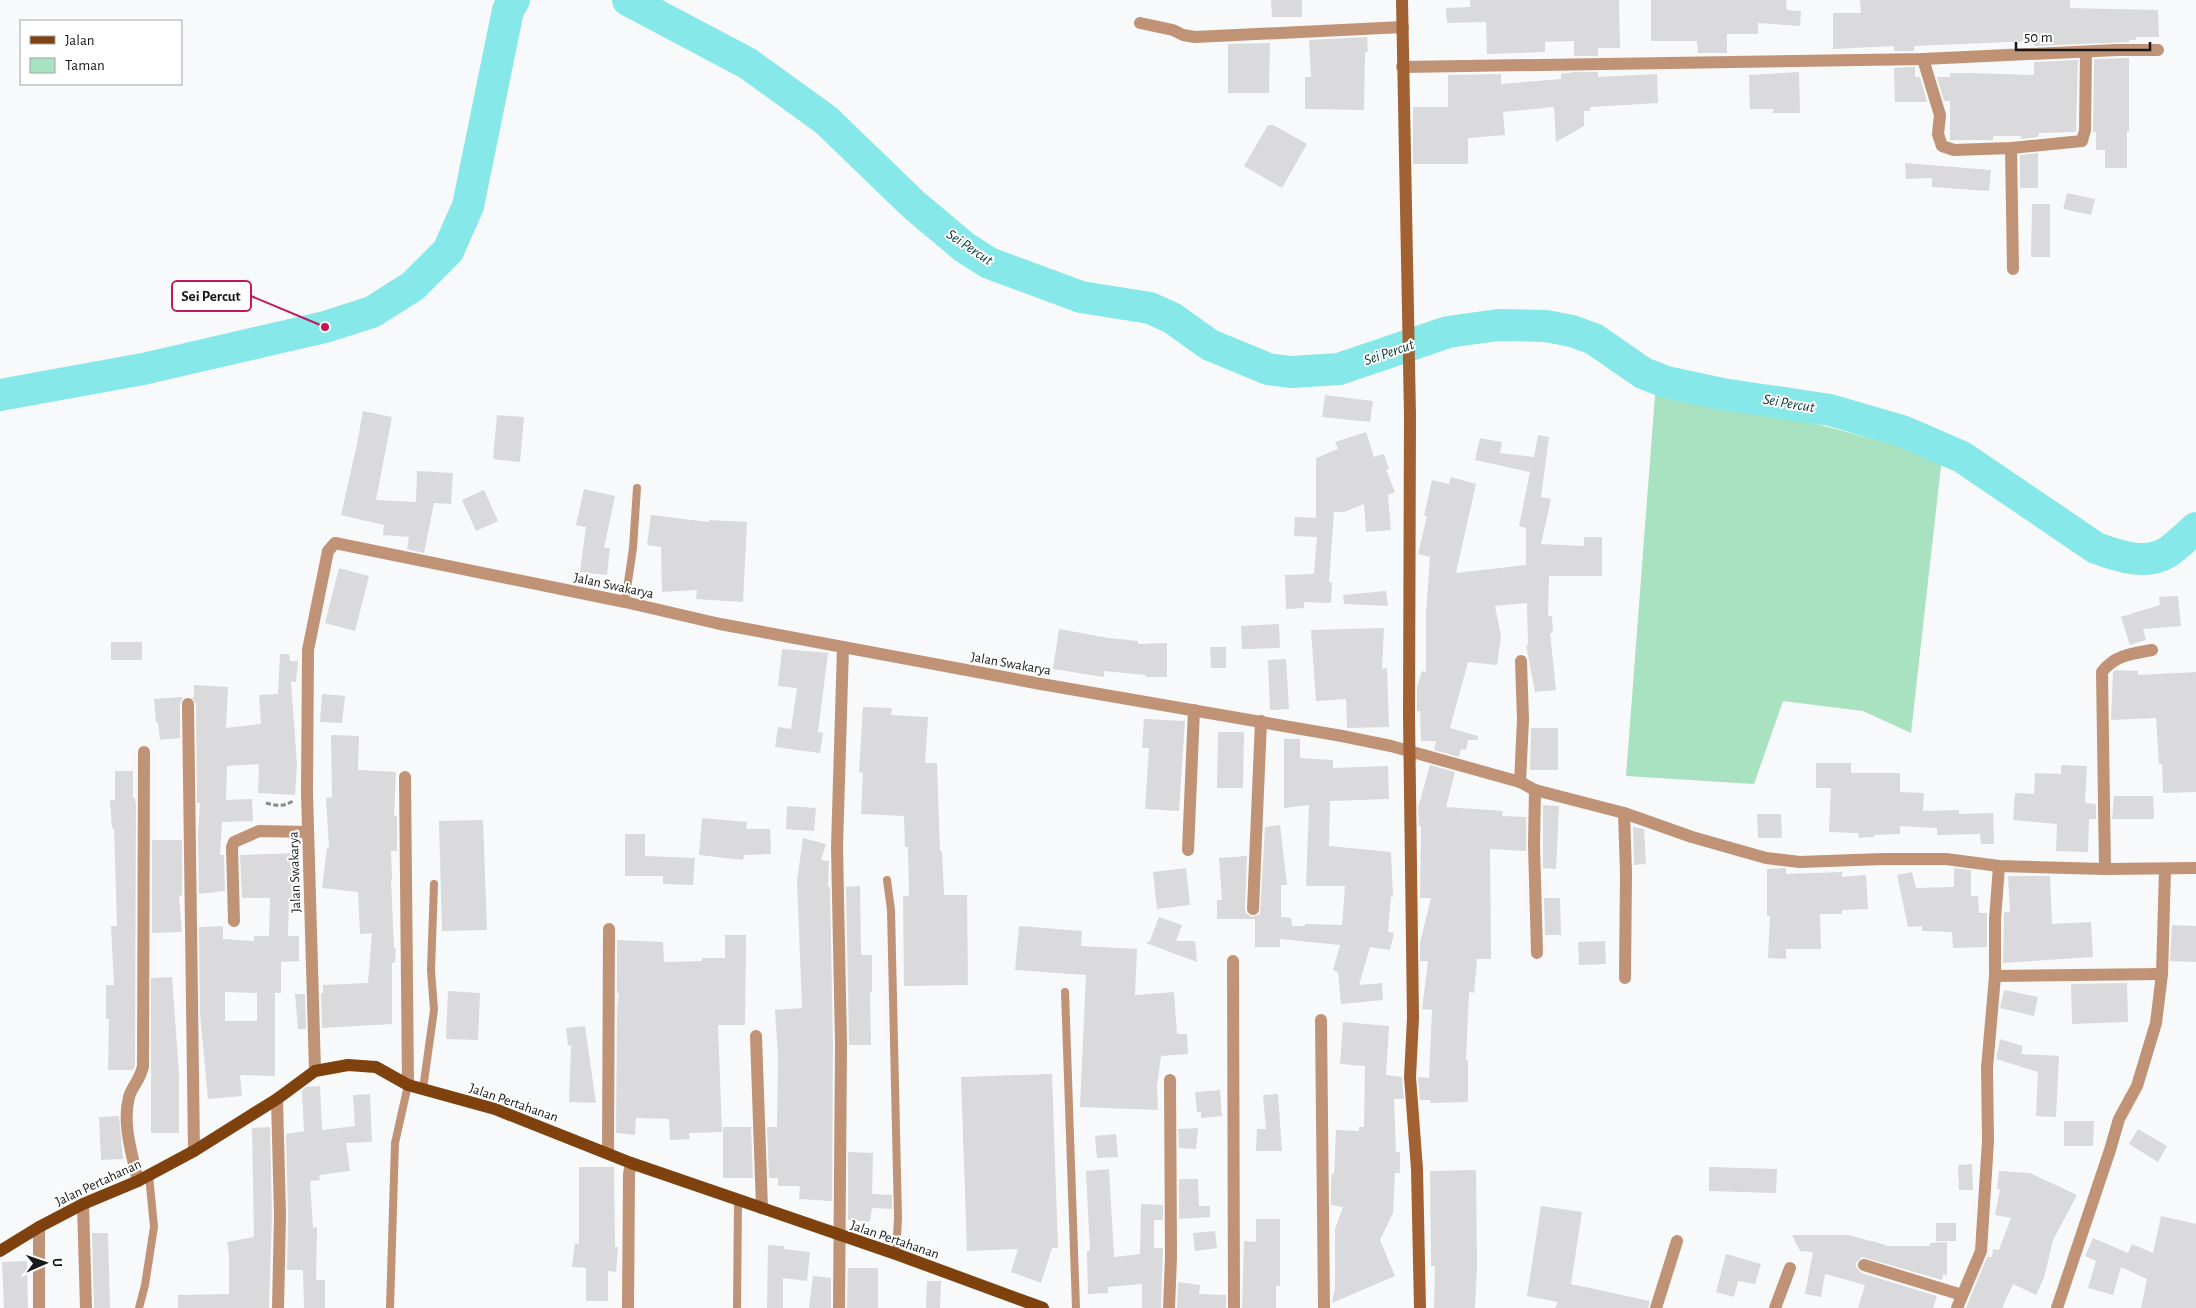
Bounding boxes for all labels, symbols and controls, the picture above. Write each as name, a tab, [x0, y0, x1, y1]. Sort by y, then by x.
legend	[20, 20, 182, 85]
scale bar	[2016, 20, 2150, 52]
text: 50 m	[2024, 30, 2053, 45]
text: Jalan	[65, 33, 95, 48]
text: Taman	[65, 58, 105, 73]
water label: Sei Percut	[944, 227, 996, 268]
callout: Sei Percut	[172, 281, 251, 311]
text: Sei Percut	[181, 289, 241, 304]
water label: Sei Percut	[1362, 337, 1416, 368]
water label: Sei Percut	[1762, 392, 1816, 415]
street label: Jalan Swakarya	[573, 571, 655, 601]
street label: Jalan Swakarya	[970, 650, 1053, 678]
street label: Jalan Swakarya	[287, 831, 303, 913]
street label: Jalan Pertahanan	[468, 1081, 560, 1125]
street label: Jalan Pertahanan	[53, 1157, 143, 1209]
street label: Jalan Pertahanan	[849, 1218, 941, 1262]
north arrow	[20, 1238, 70, 1288]
text: U	[50, 1258, 64, 1267]

